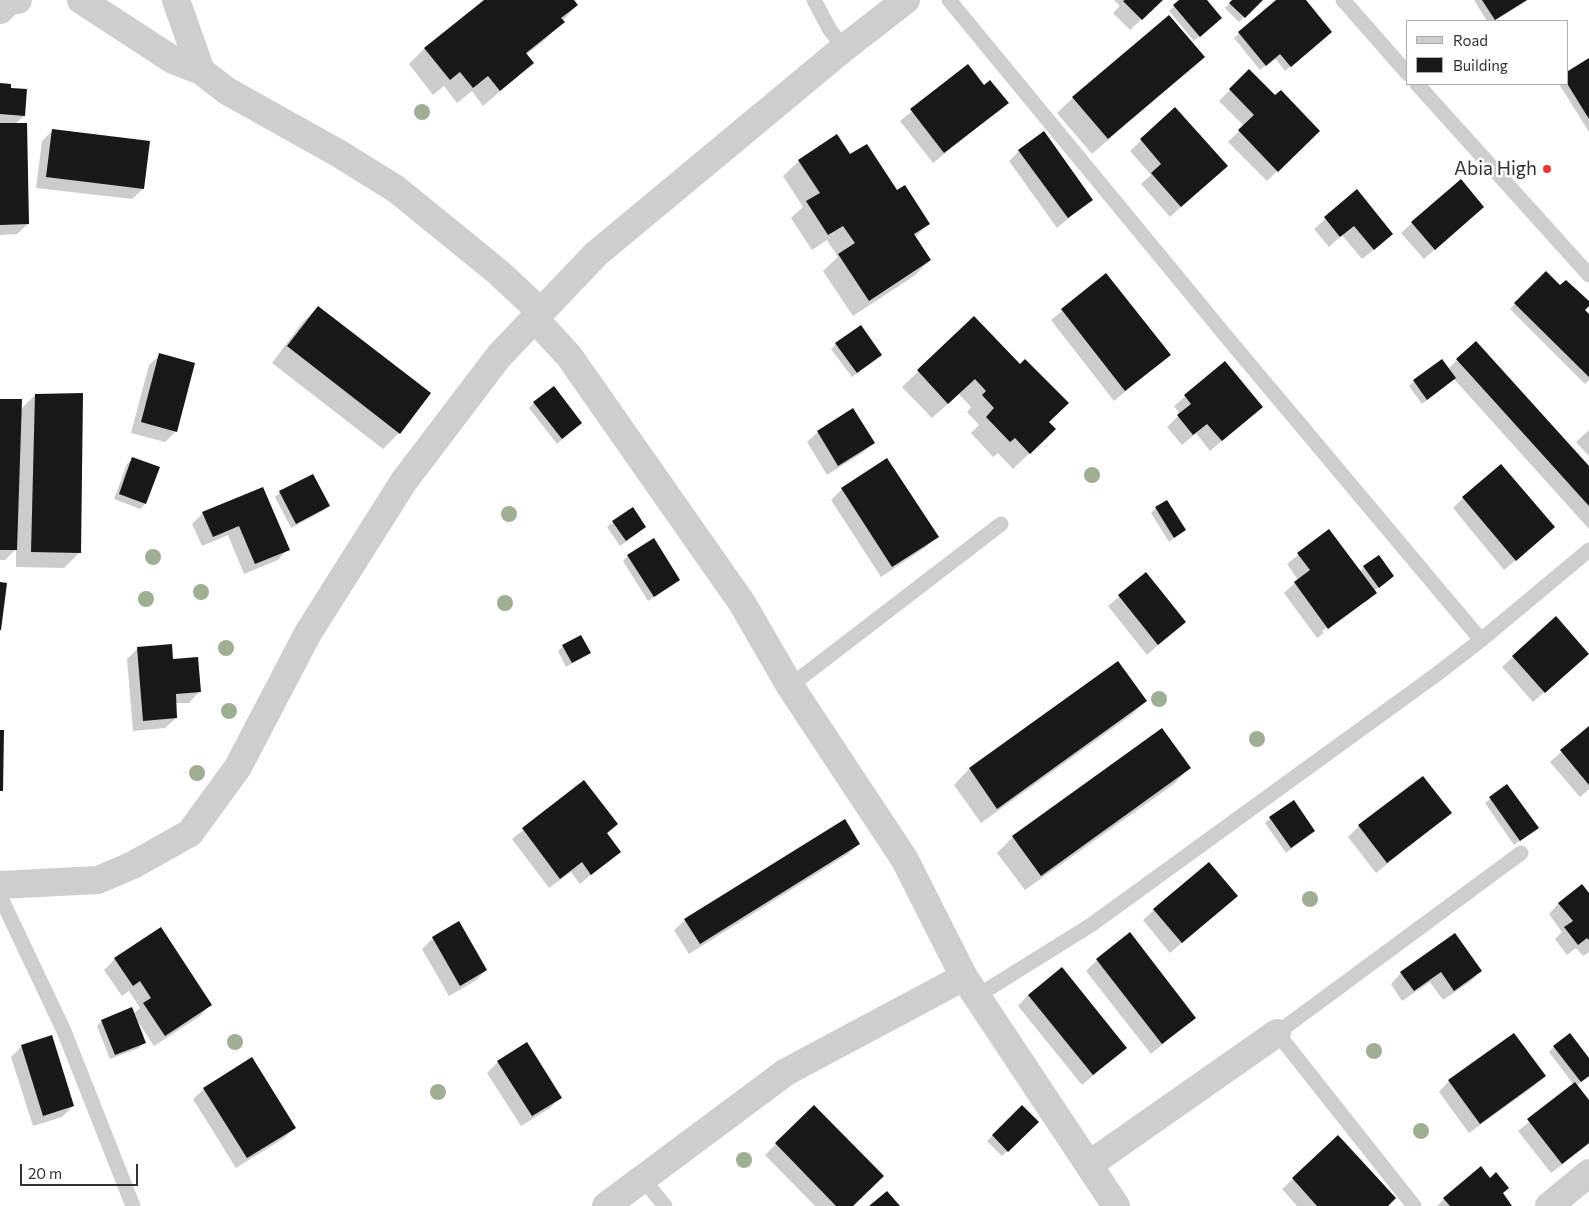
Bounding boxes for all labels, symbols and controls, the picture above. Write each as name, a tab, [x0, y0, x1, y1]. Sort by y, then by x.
legend	[1406, 20, 1569, 85]
text: Road	[1453, 31, 1488, 49]
text: Building	[1453, 56, 1508, 74]
place label: Abia High	[1454, 158, 1537, 180]
marker: Abia High	[1541, 163, 1553, 175]
scale bar	[22, 1154, 140, 1186]
text: 20 m	[28, 1164, 62, 1182]

